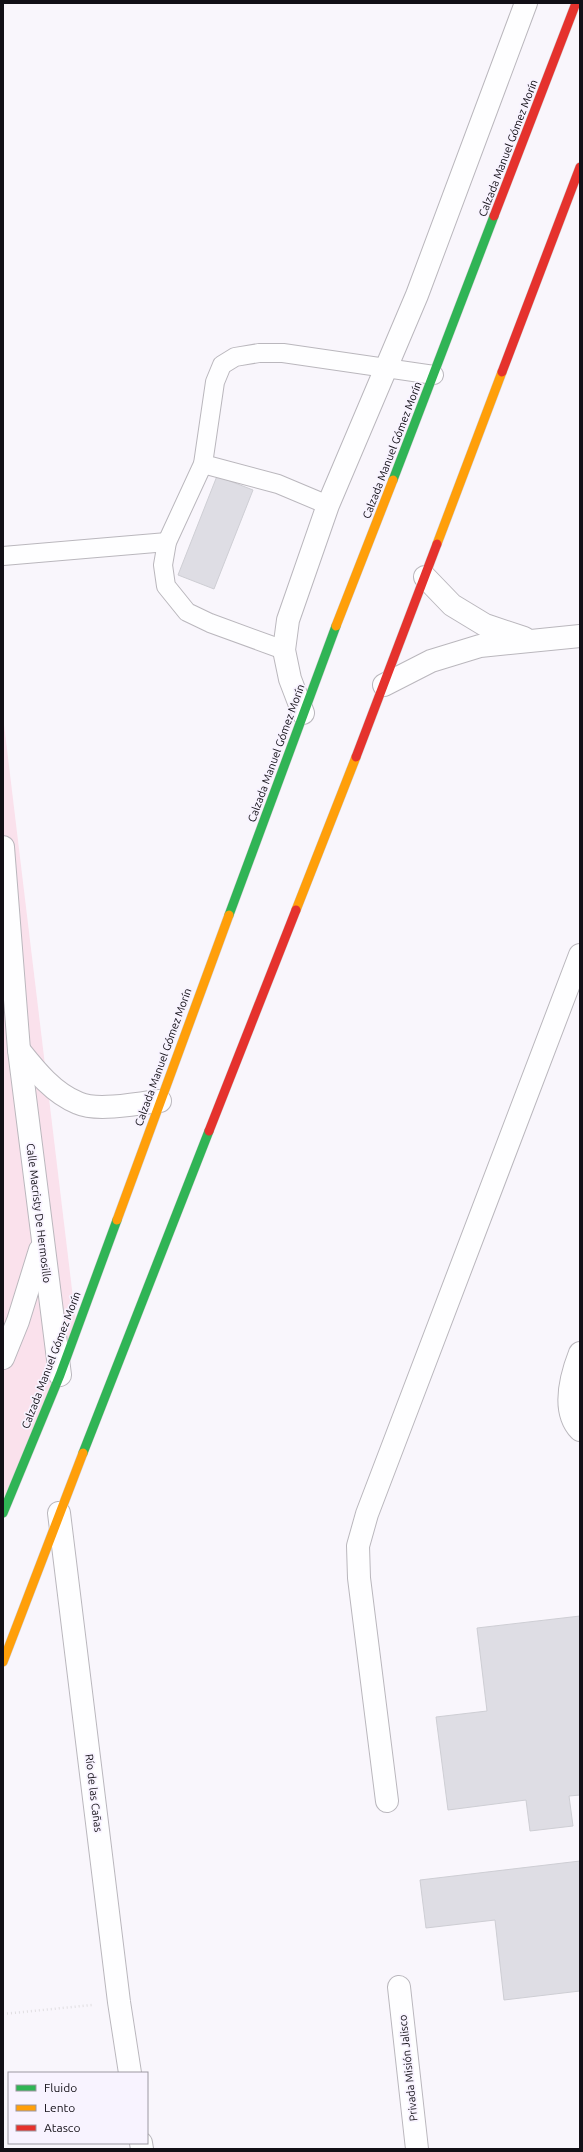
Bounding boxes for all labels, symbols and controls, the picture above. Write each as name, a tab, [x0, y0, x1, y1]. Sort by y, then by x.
street label: Calzada Manuel Gómez Morín	[476, 78, 540, 218]
street label: Calzada Manuel Gómez Morín	[360, 380, 424, 520]
street label: Calzada Manuel Gómez Morín	[245, 682, 307, 824]
street label: Calzada Manuel Gómez Morín	[132, 986, 194, 1128]
street label: Calle Macristy De Hermosillo	[24, 1142, 54, 1284]
street label: Calzada Manuel Gómez Morín	[19, 1290, 83, 1430]
street label: Río de las Cañas	[83, 1753, 105, 1833]
street label: Privada Misión Jalisco	[396, 2014, 420, 2122]
legend	[8, 2072, 148, 2144]
text: Fluido	[44, 2081, 77, 2094]
text: Lento	[44, 2101, 75, 2114]
text: Atasco	[44, 2121, 80, 2134]

